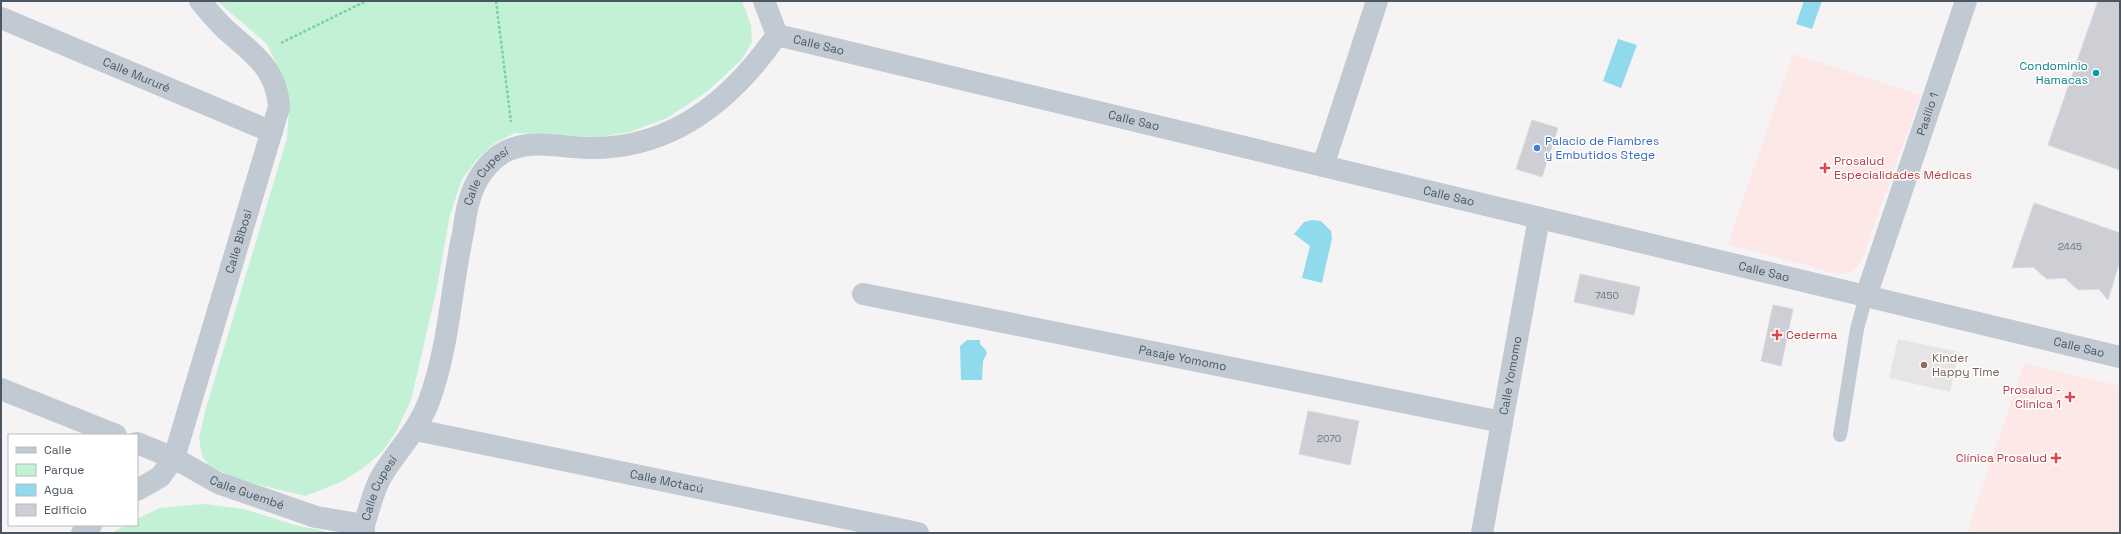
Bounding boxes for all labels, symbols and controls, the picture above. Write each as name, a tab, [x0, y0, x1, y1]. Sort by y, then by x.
street label: Calle Sao	[792, 31, 846, 59]
street label: Calle Mururé	[100, 54, 173, 96]
place label: Condominio Hamacas	[2019, 58, 2088, 88]
marker: Condominio Hamacas	[2091, 68, 2101, 78]
street label: Pasillo 1	[1913, 90, 1942, 138]
street label: Calle Sao	[1107, 107, 1161, 134]
place label: Palacio de Fiambres y Embutidos Stege	[1545, 133, 1659, 163]
street label: Calle Cupesí	[460, 143, 511, 207]
marker: Palacio de Fiambres y Embutidos Stege	[1532, 143, 1542, 153]
place label: Prosalud Especialidades Médicas	[1834, 153, 1972, 183]
marker: Prosalud Especialidades Médicas	[1819, 162, 1831, 174]
street label: Calle Sao	[1422, 182, 1476, 210]
street label: Calle Bibosi	[222, 208, 256, 275]
house number: 2445	[2058, 240, 2082, 253]
street label: Calle Sao	[1737, 258, 1791, 286]
house number: 7450	[1595, 289, 1619, 302]
place label: Cederma	[1786, 327, 1837, 343]
marker: Cederma	[1771, 329, 1783, 341]
street label: Calle Sao	[2052, 333, 2106, 361]
street label: Calle Yomomo	[1496, 335, 1525, 416]
street label: Pasaje Yomomo	[1137, 341, 1228, 375]
place label: Kinder Happy Time	[1932, 350, 2000, 380]
marker: Kinder Happy Time	[1919, 360, 1929, 370]
place label: Prosalud - Clínica 1	[2003, 382, 2061, 412]
marker: Prosalud - Clínica 1	[2064, 391, 2076, 403]
house number: 2070	[1317, 432, 1341, 445]
legend	[8, 434, 138, 526]
text: Calle	[44, 442, 72, 458]
place label: Clínica Prosalud	[1956, 450, 2047, 466]
street label: Calle Cupesí	[358, 452, 401, 523]
marker: Clínica Prosalud	[2050, 452, 2062, 464]
text: Parque	[44, 462, 84, 478]
street label: Calle Motacú	[628, 466, 705, 497]
street label: Calle Guembé	[207, 472, 286, 513]
text: Agua	[44, 482, 74, 498]
text: Edificio	[44, 502, 87, 518]

